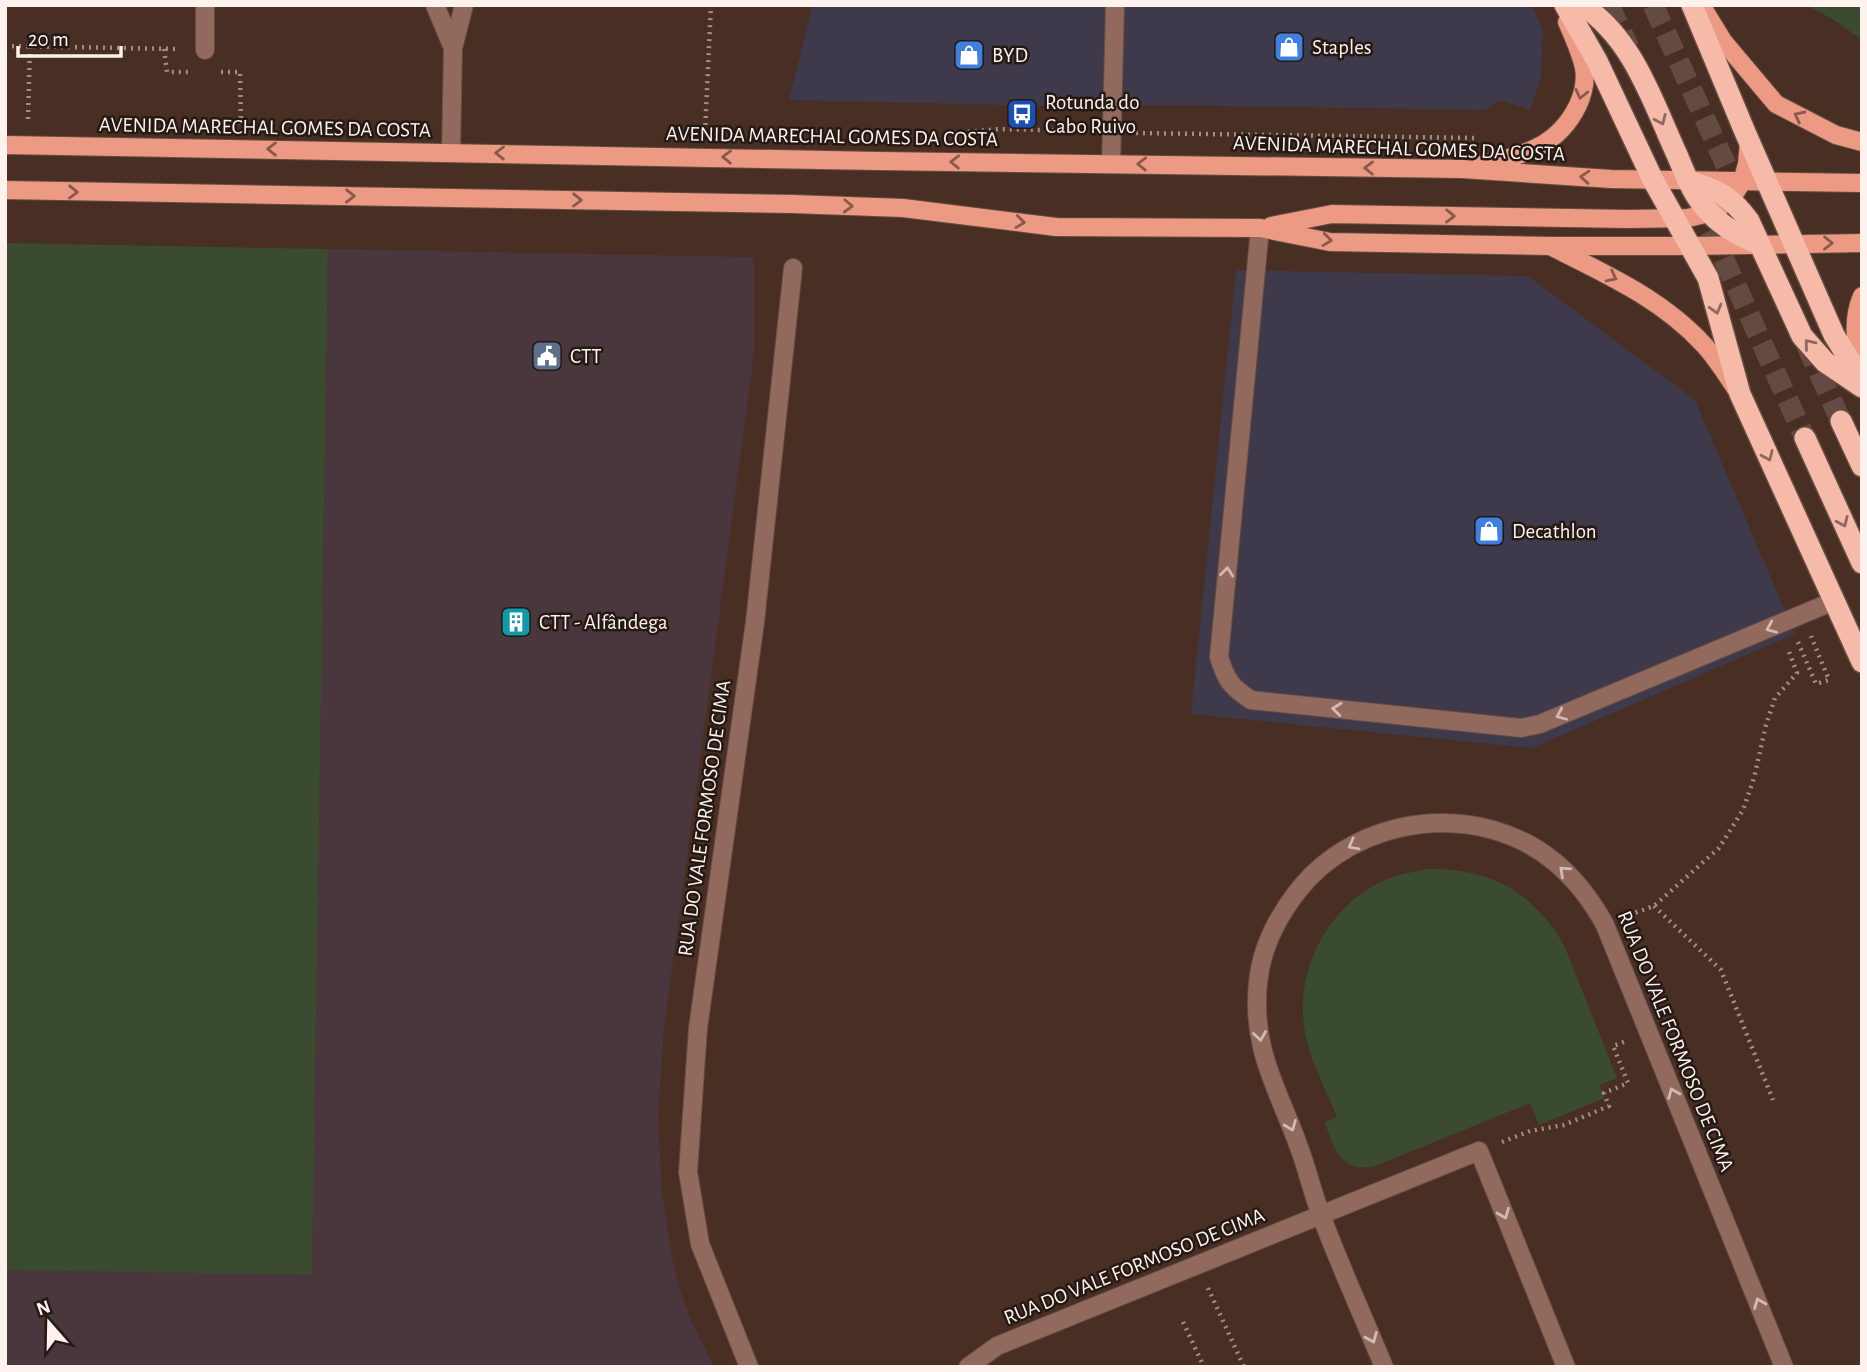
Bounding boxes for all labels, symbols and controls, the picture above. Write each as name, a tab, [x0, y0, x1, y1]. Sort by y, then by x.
scale bar	[18, 14, 121, 58]
text: 20 m	[28, 29, 69, 50]
shop icon: Staples	[1272, 30, 1306, 64]
place label: Staples	[1312, 37, 1372, 58]
shop icon: BYD	[952, 38, 986, 72]
place label: BYD	[992, 45, 1028, 66]
one-way arrow	[1574, 87, 1589, 99]
place label: Rotunda do Cabo Ruivo	[1045, 92, 1139, 137]
bus stop icon: Rotunda do Cabo Ruivo	[1005, 97, 1039, 131]
one-way arrow	[1794, 110, 1806, 124]
one-way arrow	[1653, 113, 1667, 125]
street label: AVENIDA MARECHAL GOMES DA COSTA	[99, 114, 431, 141]
street label: AVENIDA MARECHAL GOMES DA COSTA	[666, 123, 998, 150]
street label: AVENIDA MARECHAL GOMES DA COSTA	[1233, 132, 1565, 165]
one-way arrow	[267, 142, 278, 157]
one-way arrow	[494, 146, 505, 161]
one-way arrow	[722, 149, 732, 165]
one-way arrow	[949, 154, 959, 170]
one-way arrow	[1136, 156, 1147, 172]
one-way arrow	[1364, 160, 1375, 175]
one-way arrow	[1579, 170, 1590, 185]
one-way arrow	[68, 184, 79, 199]
one-way arrow	[345, 188, 356, 204]
one-way arrow	[573, 192, 583, 208]
one-way arrow	[843, 198, 854, 213]
one-way arrow	[1445, 208, 1456, 224]
one-way arrow	[1014, 215, 1025, 230]
one-way arrow	[1322, 233, 1333, 248]
one-way arrow	[1823, 235, 1834, 251]
one-way arrow	[1605, 269, 1617, 283]
one-way arrow	[1708, 302, 1722, 314]
public building icon: CTT	[530, 339, 564, 373]
one-way arrow	[1805, 340, 1817, 353]
place label: CTT	[570, 346, 602, 367]
one-way arrow	[1760, 449, 1774, 461]
shop icon: Decathlon	[1472, 514, 1506, 548]
one-way arrow	[1835, 515, 1849, 527]
place label: Decathlon	[1512, 521, 1597, 542]
one-way arrow	[1219, 566, 1234, 577]
building icon: CTT - Alfândega	[499, 605, 533, 639]
place label: CTT - Alfândega	[539, 612, 668, 633]
one-way arrow	[1766, 619, 1778, 633]
street label: RUA DO VALE FORMOSO DE CIMA	[675, 678, 734, 958]
one-way arrow	[1331, 702, 1342, 717]
one-way arrow	[1556, 707, 1568, 721]
one-way arrow	[1348, 837, 1360, 850]
one-way arrow	[1559, 866, 1572, 879]
street label: RUA DO VALE FORMOSO DE CIMA	[1614, 908, 1738, 1174]
one-way arrow	[1252, 1030, 1267, 1042]
one-way arrow	[1668, 1087, 1682, 1099]
one-way arrow	[1282, 1119, 1296, 1131]
street label: RUA DO VALE FORMOSO DE CIMA	[1001, 1204, 1267, 1328]
one-way arrow	[1496, 1208, 1510, 1220]
north arrow	[14, 1288, 84, 1358]
text: N	[34, 1297, 53, 1320]
one-way arrow	[1753, 1298, 1767, 1310]
one-way arrow	[1364, 1331, 1378, 1343]

